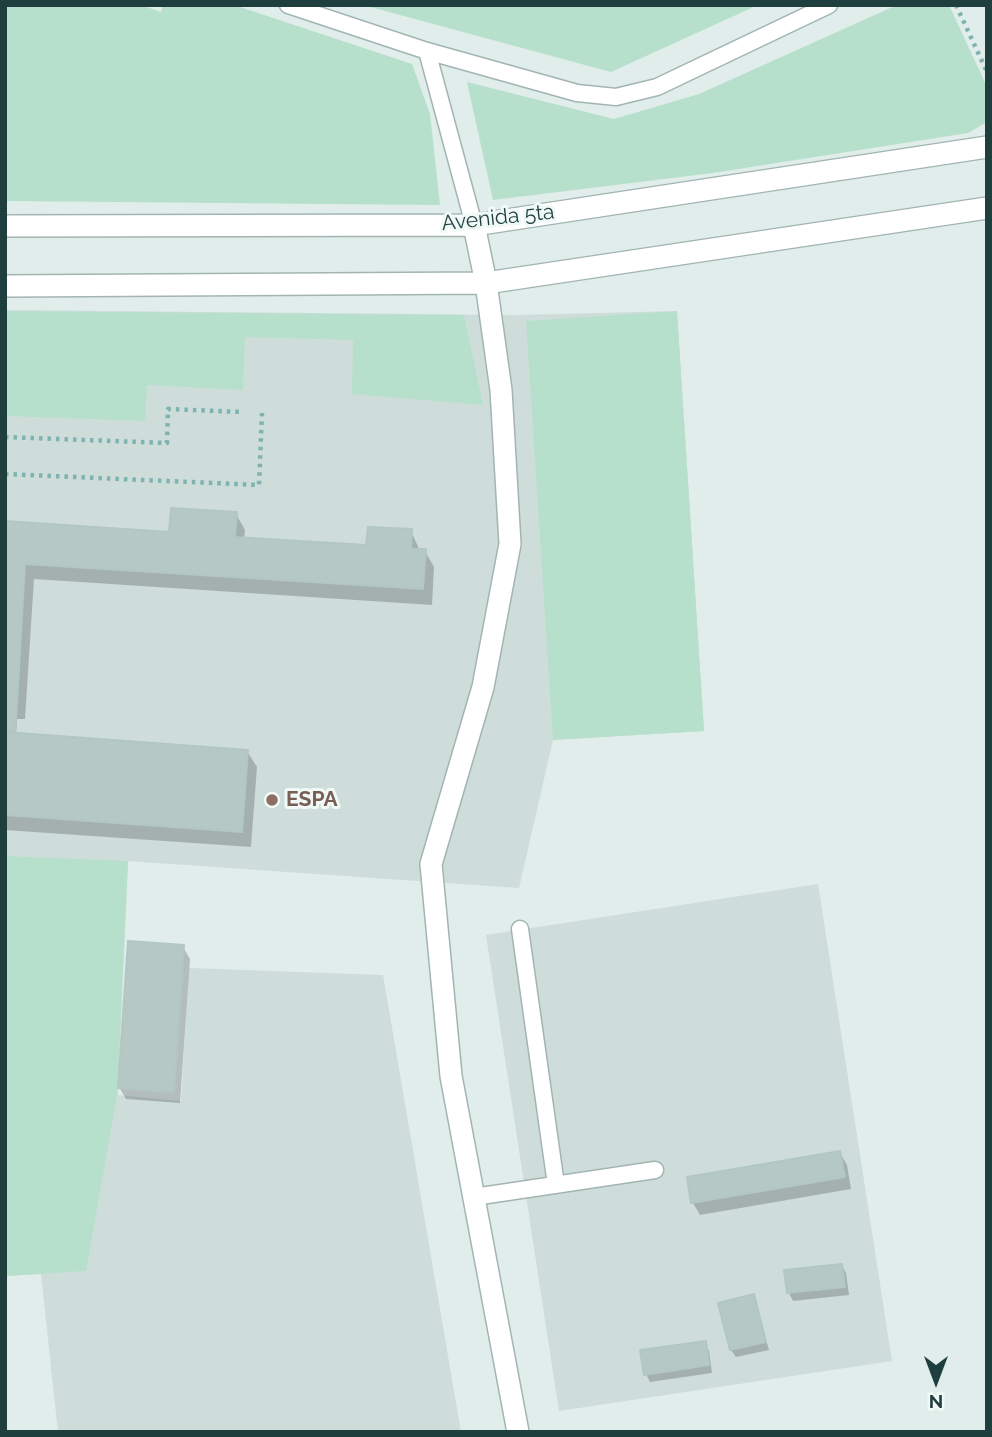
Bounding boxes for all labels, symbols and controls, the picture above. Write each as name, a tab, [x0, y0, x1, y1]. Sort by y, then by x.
street label: Avenida 5ta	[440, 200, 556, 236]
place label: ESPA	[286, 787, 338, 813]
marker: ESPA	[264, 792, 280, 808]
north arrow	[901, 1346, 971, 1416]
text: N	[929, 1391, 943, 1413]

